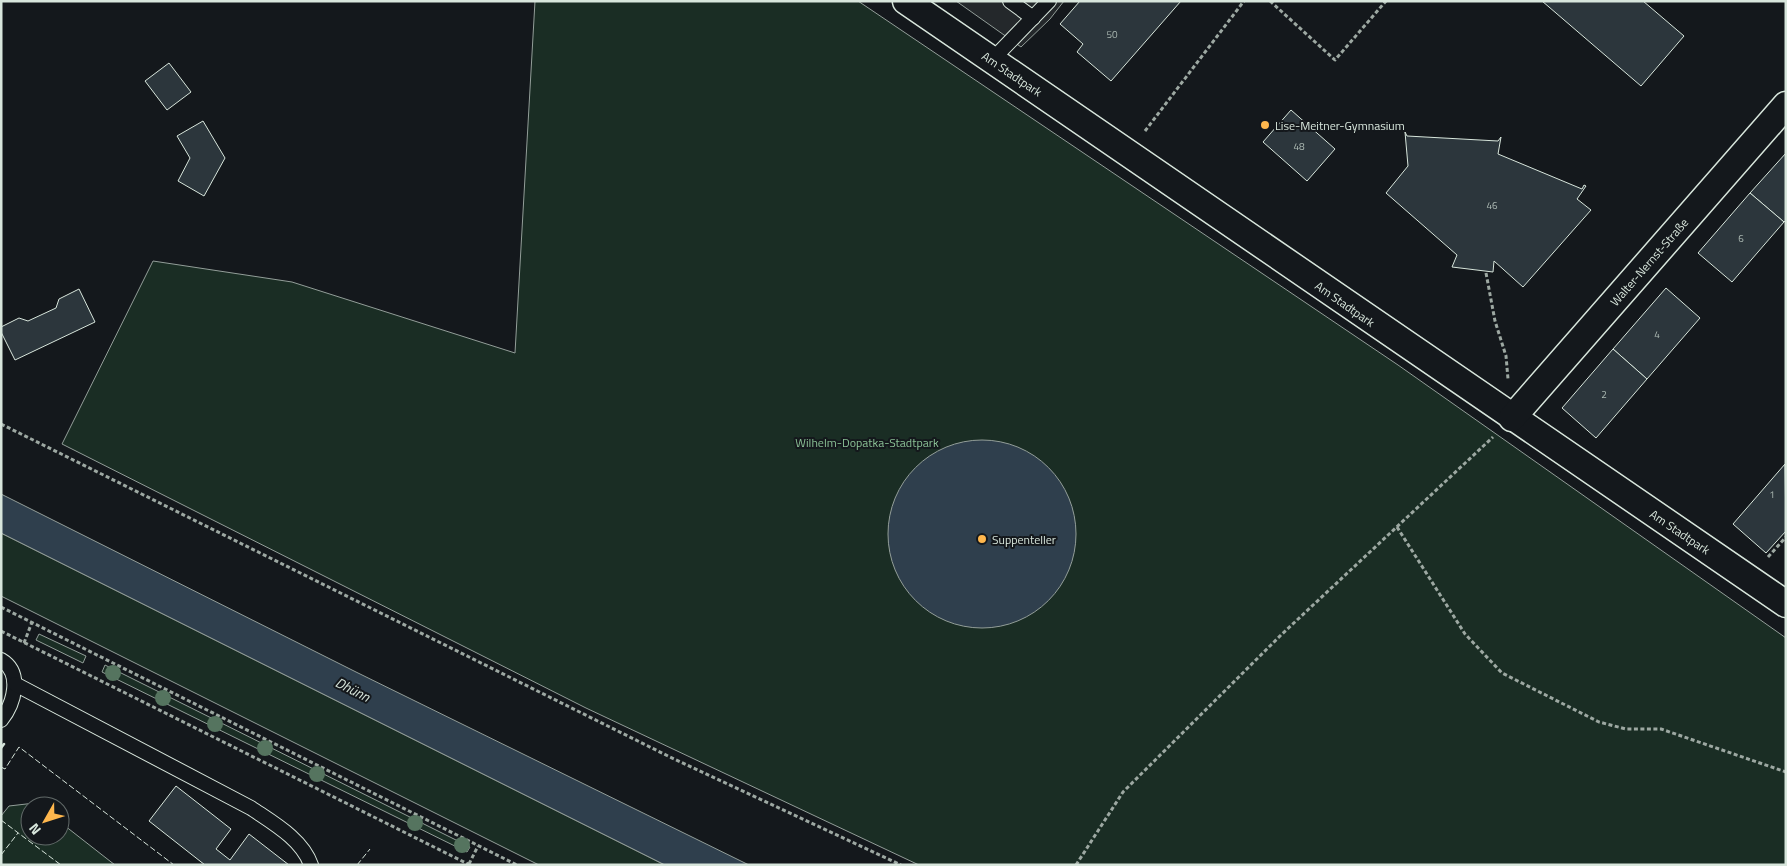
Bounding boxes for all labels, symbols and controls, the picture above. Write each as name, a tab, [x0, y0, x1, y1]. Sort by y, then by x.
house number: 50	[1106, 27, 1118, 42]
street label: Am Stadtpark	[978, 47, 1046, 101]
place label: Lise-Meitner-Gymnasium	[1275, 116, 1405, 135]
marker: Lise-Meitner-Gymnasium	[1259, 119, 1271, 131]
house number: 48	[1293, 139, 1305, 154]
house number: 46	[1486, 198, 1498, 213]
street label: Walter-Nernst-Straße	[1605, 214, 1693, 310]
house number: 6	[1738, 231, 1744, 246]
street label: Am Stadtpark	[1311, 276, 1379, 332]
house number: 4	[1654, 327, 1660, 342]
house number: 2	[1601, 387, 1607, 402]
park label: Wilhelm-Dopatka-Stadtpark	[795, 433, 939, 452]
house number: 1	[1769, 487, 1775, 502]
street label: Am Stadtpark	[1646, 505, 1714, 559]
place label: Suppenteller	[992, 530, 1056, 549]
marker: Suppenteller	[976, 533, 988, 545]
water label: Dhünn	[332, 671, 375, 707]
north arrow	[20, 796, 70, 846]
text: N	[23, 819, 46, 840]

